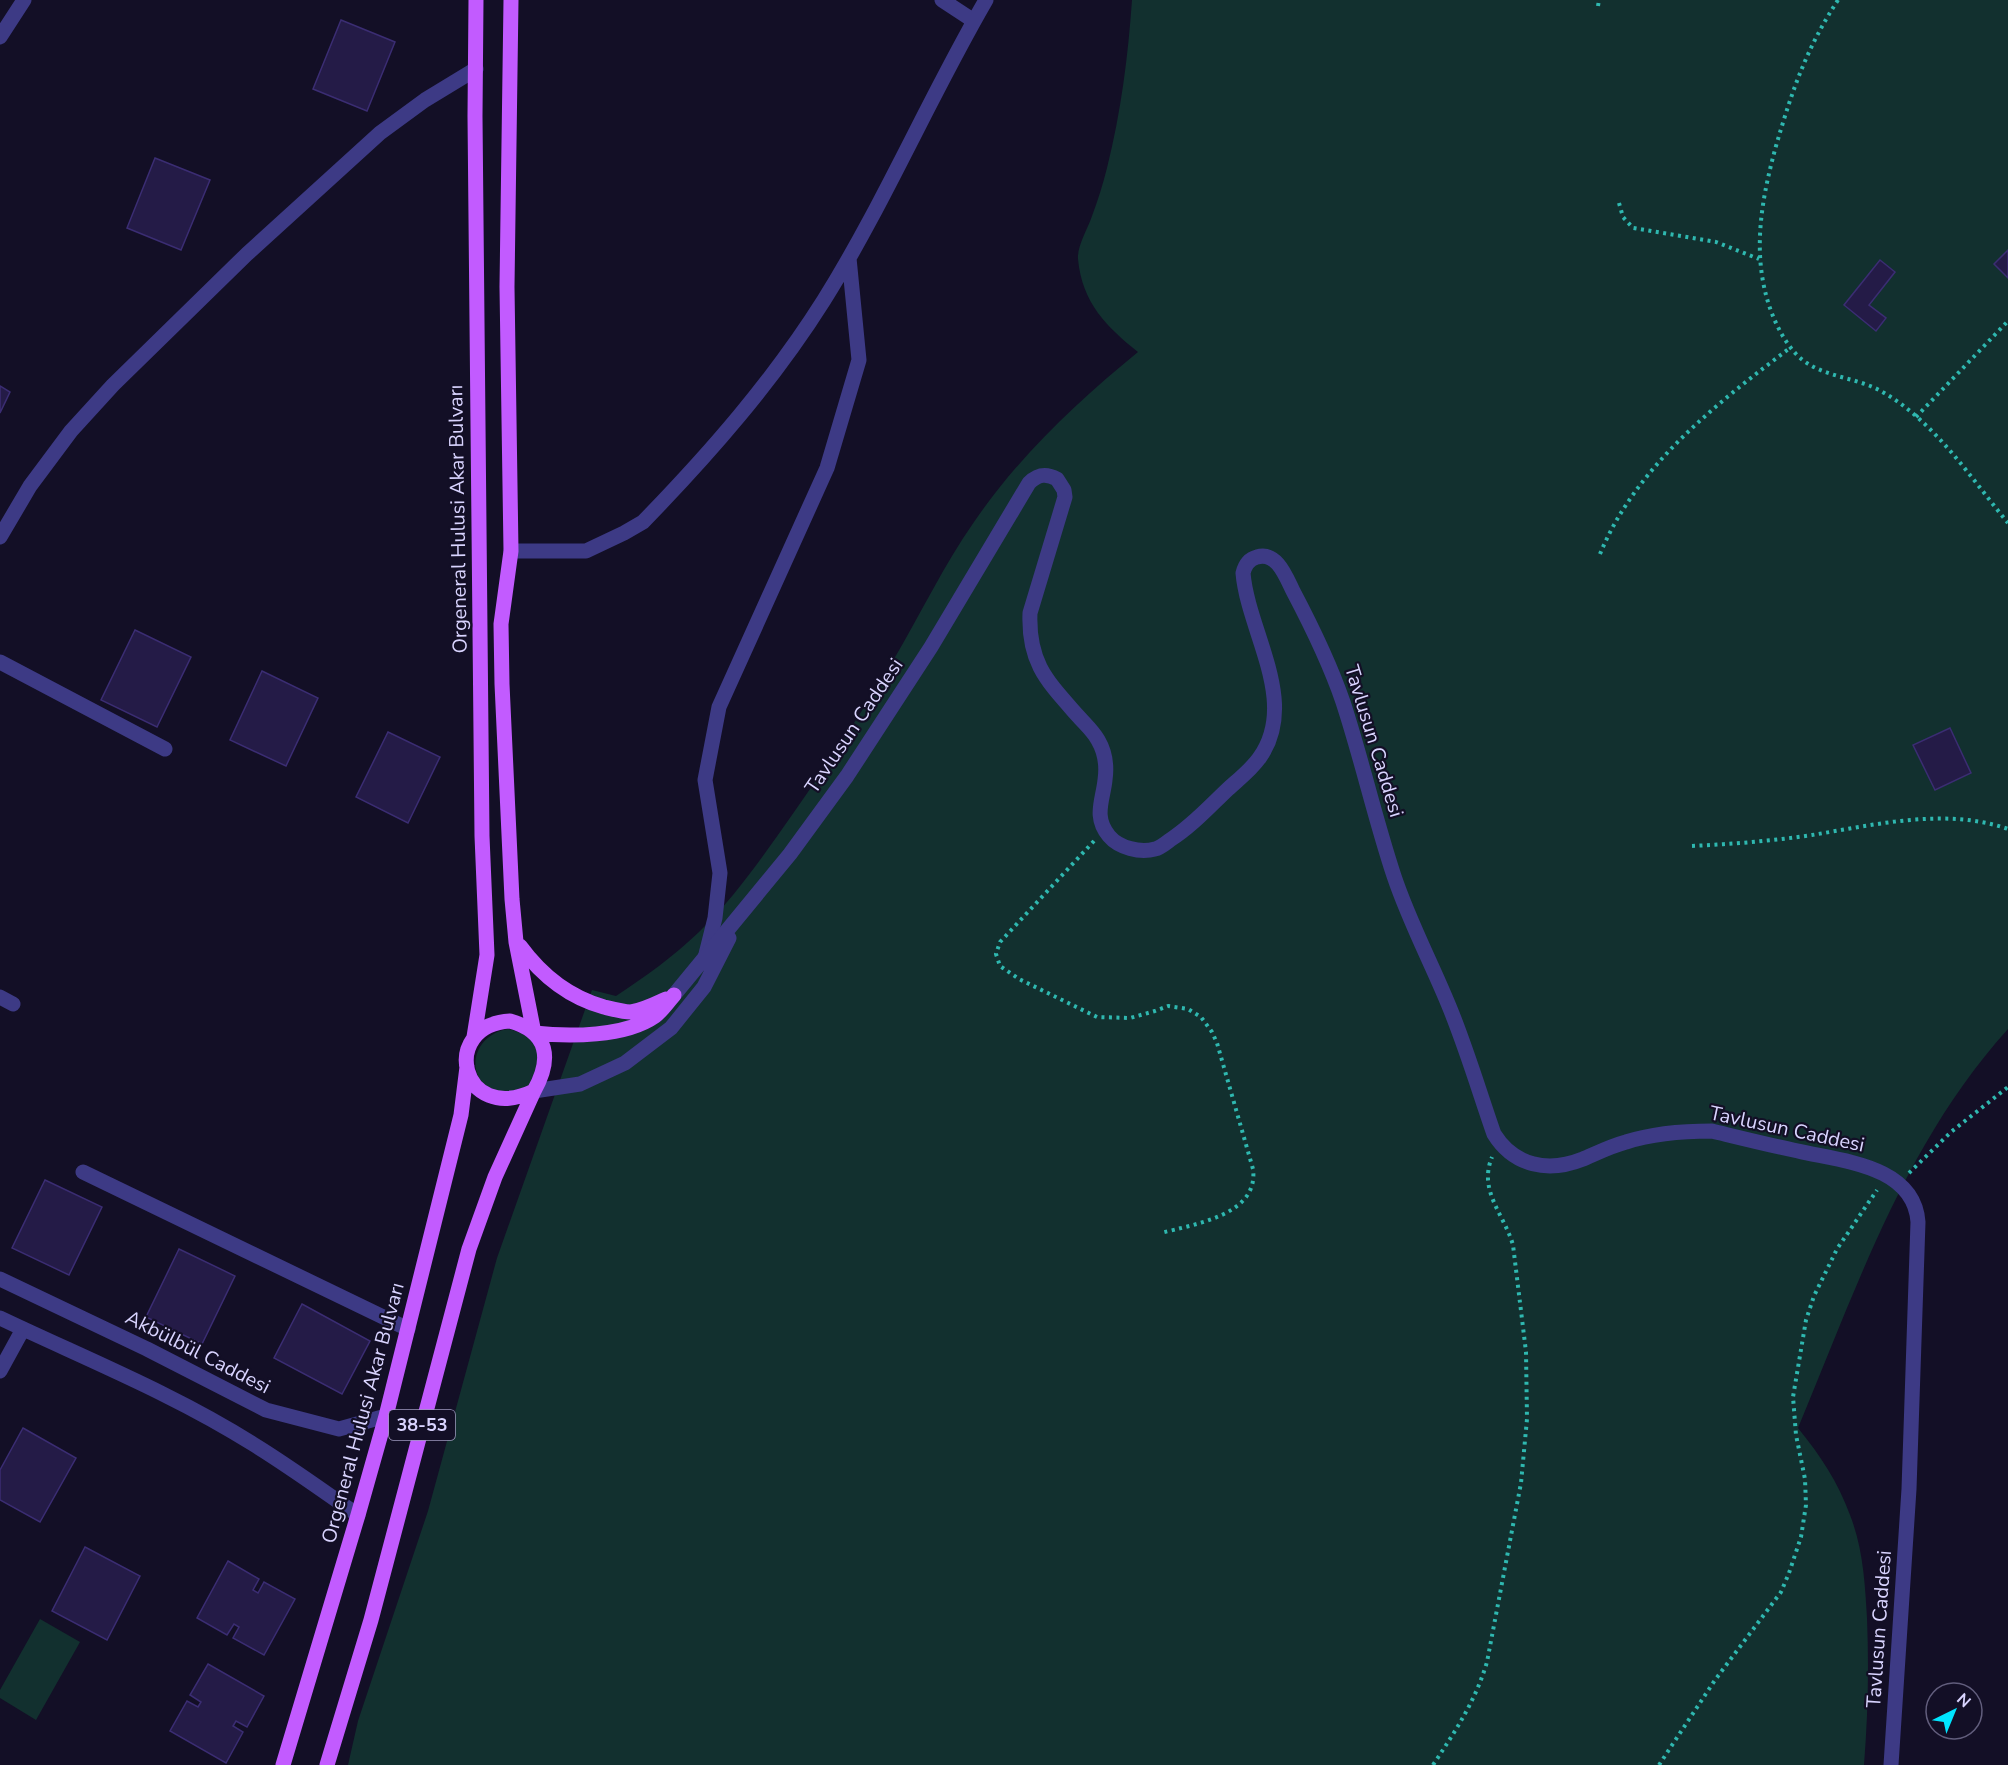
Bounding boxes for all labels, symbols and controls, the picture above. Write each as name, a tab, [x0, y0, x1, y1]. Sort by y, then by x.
street label: Orgeneral Hulusi Akar Bulvarı	[442, 384, 474, 654]
street label: Tavlusun Caddesi	[799, 653, 909, 799]
street label: Tavlusun Caddesi	[1338, 662, 1410, 820]
street label: Tavlusun Caddesi	[1707, 1099, 1867, 1159]
street label: Orgeneral Hulusi Akar Bulvarı	[315, 1280, 411, 1546]
street label: Akbülbül Caddesi	[121, 1304, 275, 1400]
road number: 38-53	[389, 1410, 455, 1440]
street label: Tavlusun Caddesi	[1860, 1549, 1898, 1709]
north arrow	[1924, 1681, 1984, 1741]
text: N	[1952, 1689, 1975, 1713]

